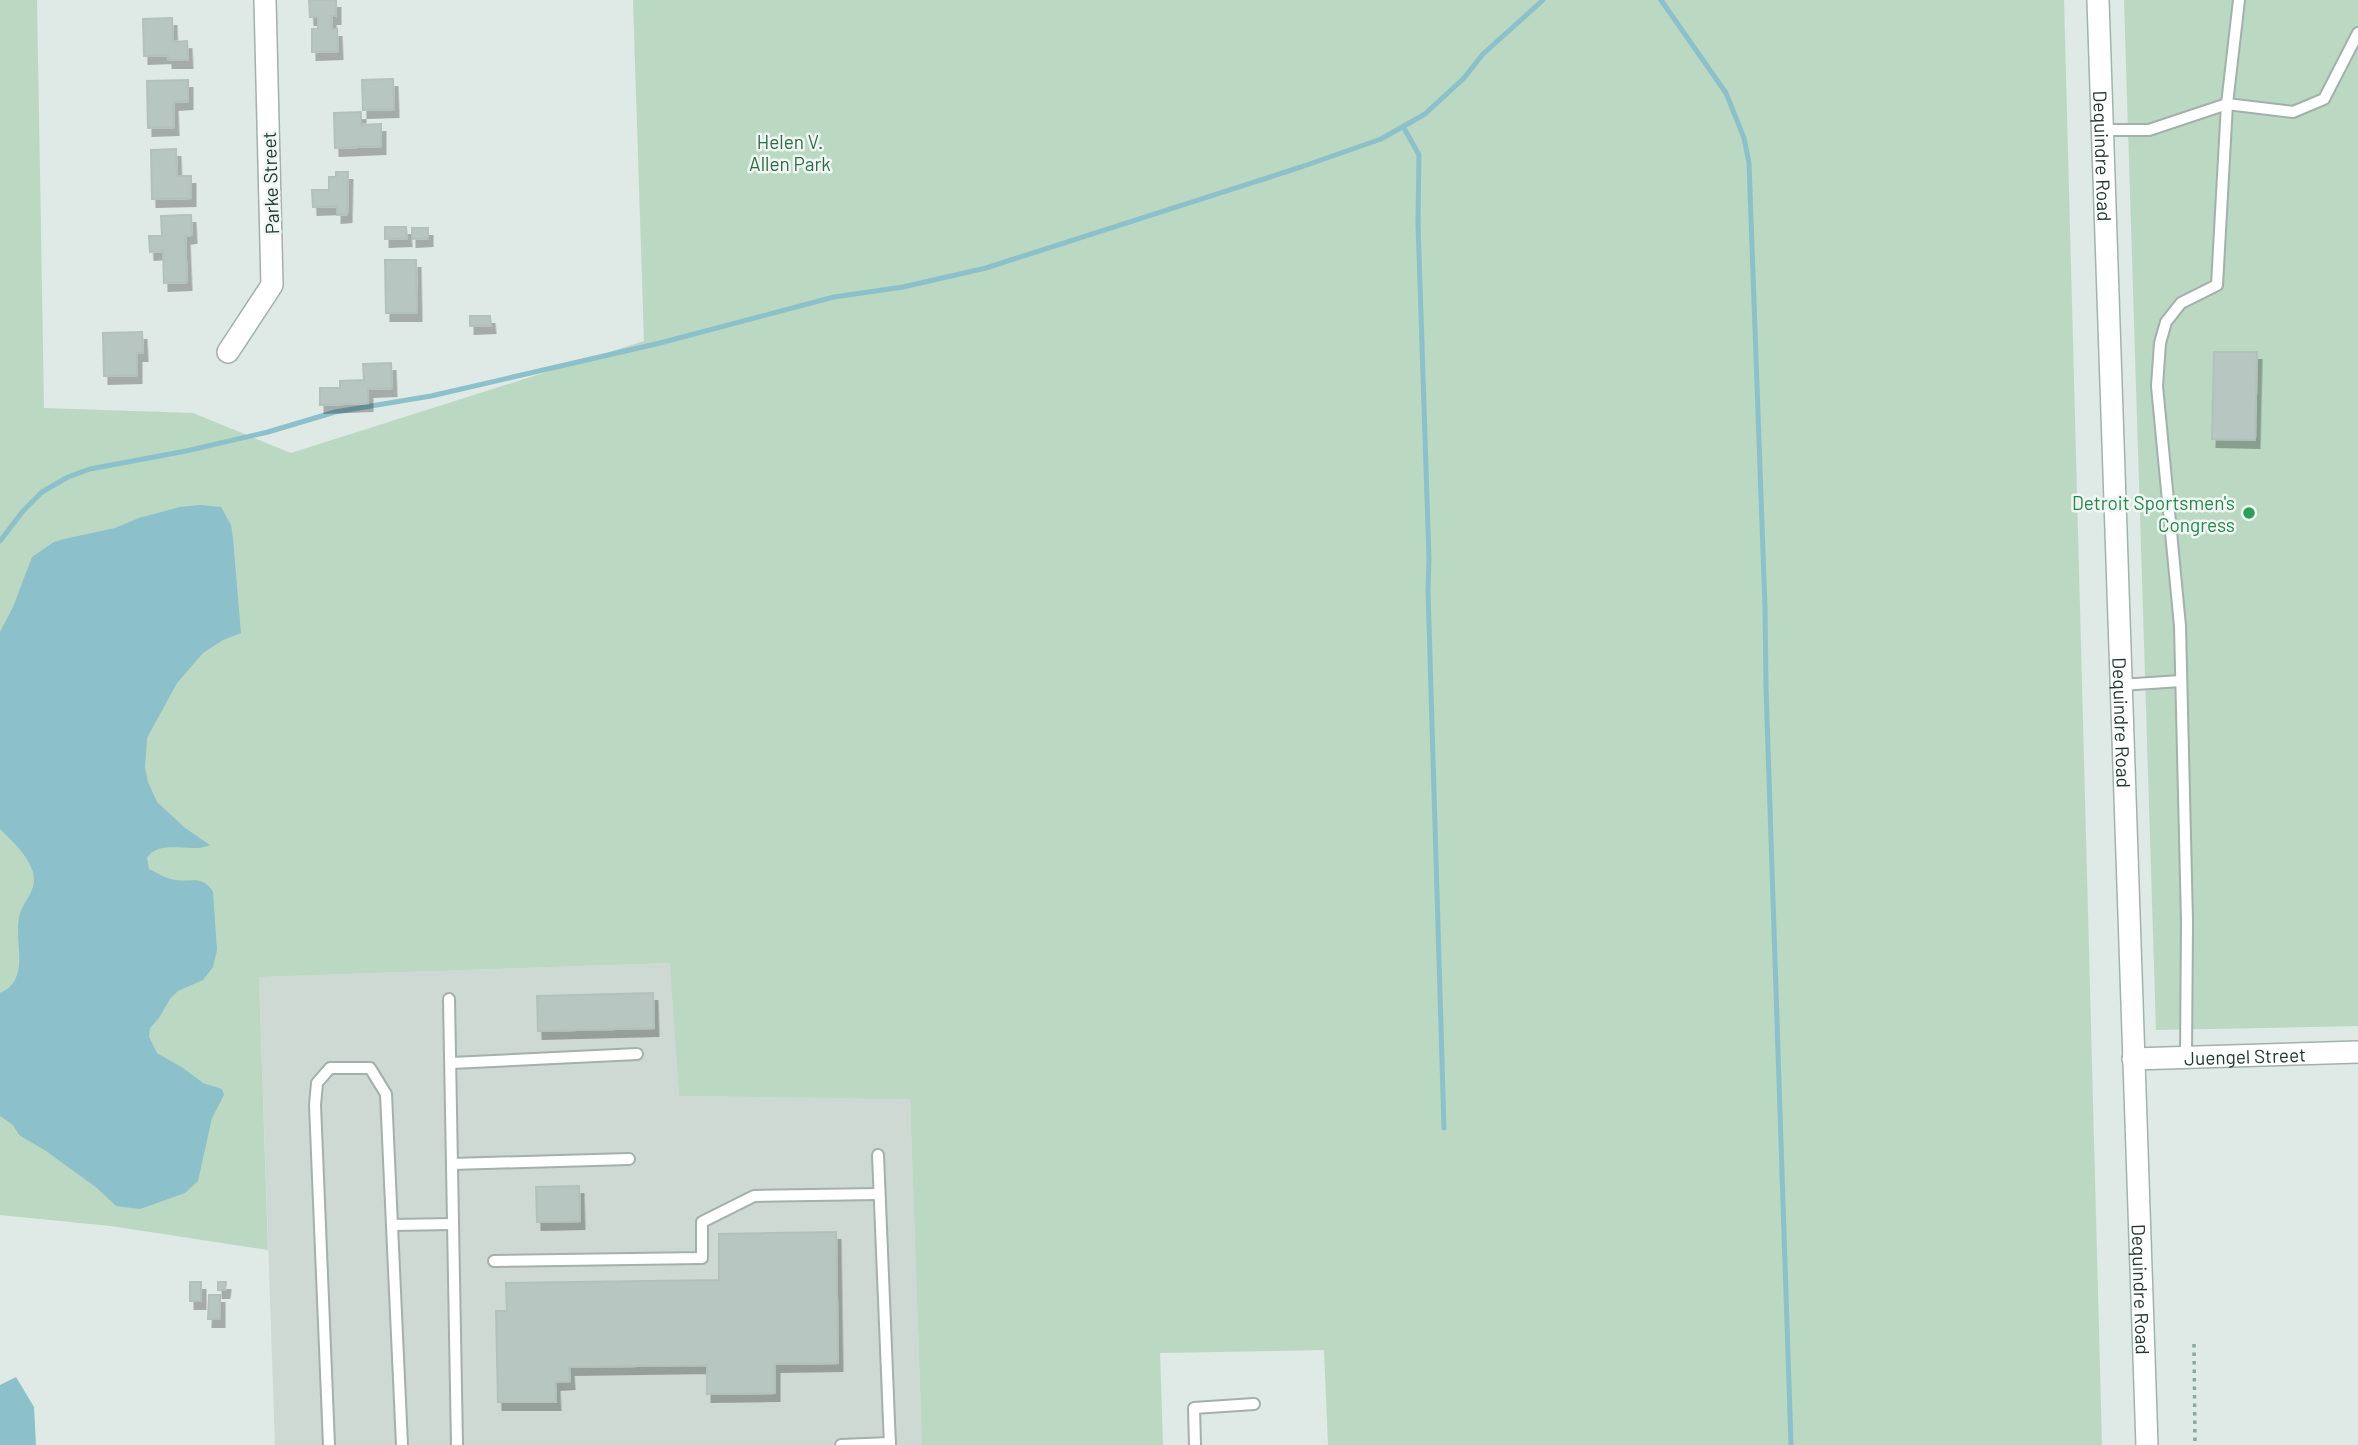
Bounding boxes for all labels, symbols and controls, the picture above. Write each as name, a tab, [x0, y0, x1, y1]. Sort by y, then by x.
street label: Dequindre Road	[2090, 90, 2117, 222]
park label: Helen V. Allen Park	[749, 130, 831, 175]
street label: Parke Street	[257, 131, 283, 235]
place label: Detroit Sportsmen's Congress	[2072, 491, 2235, 536]
marker: Detroit Sportsmen's Congress	[2241, 505, 2257, 521]
street label: Dequindre Road	[2109, 657, 2136, 788]
street label: Juengel Street	[2184, 1042, 2306, 1069]
street label: Dequindre Road	[2128, 1224, 2155, 1355]

